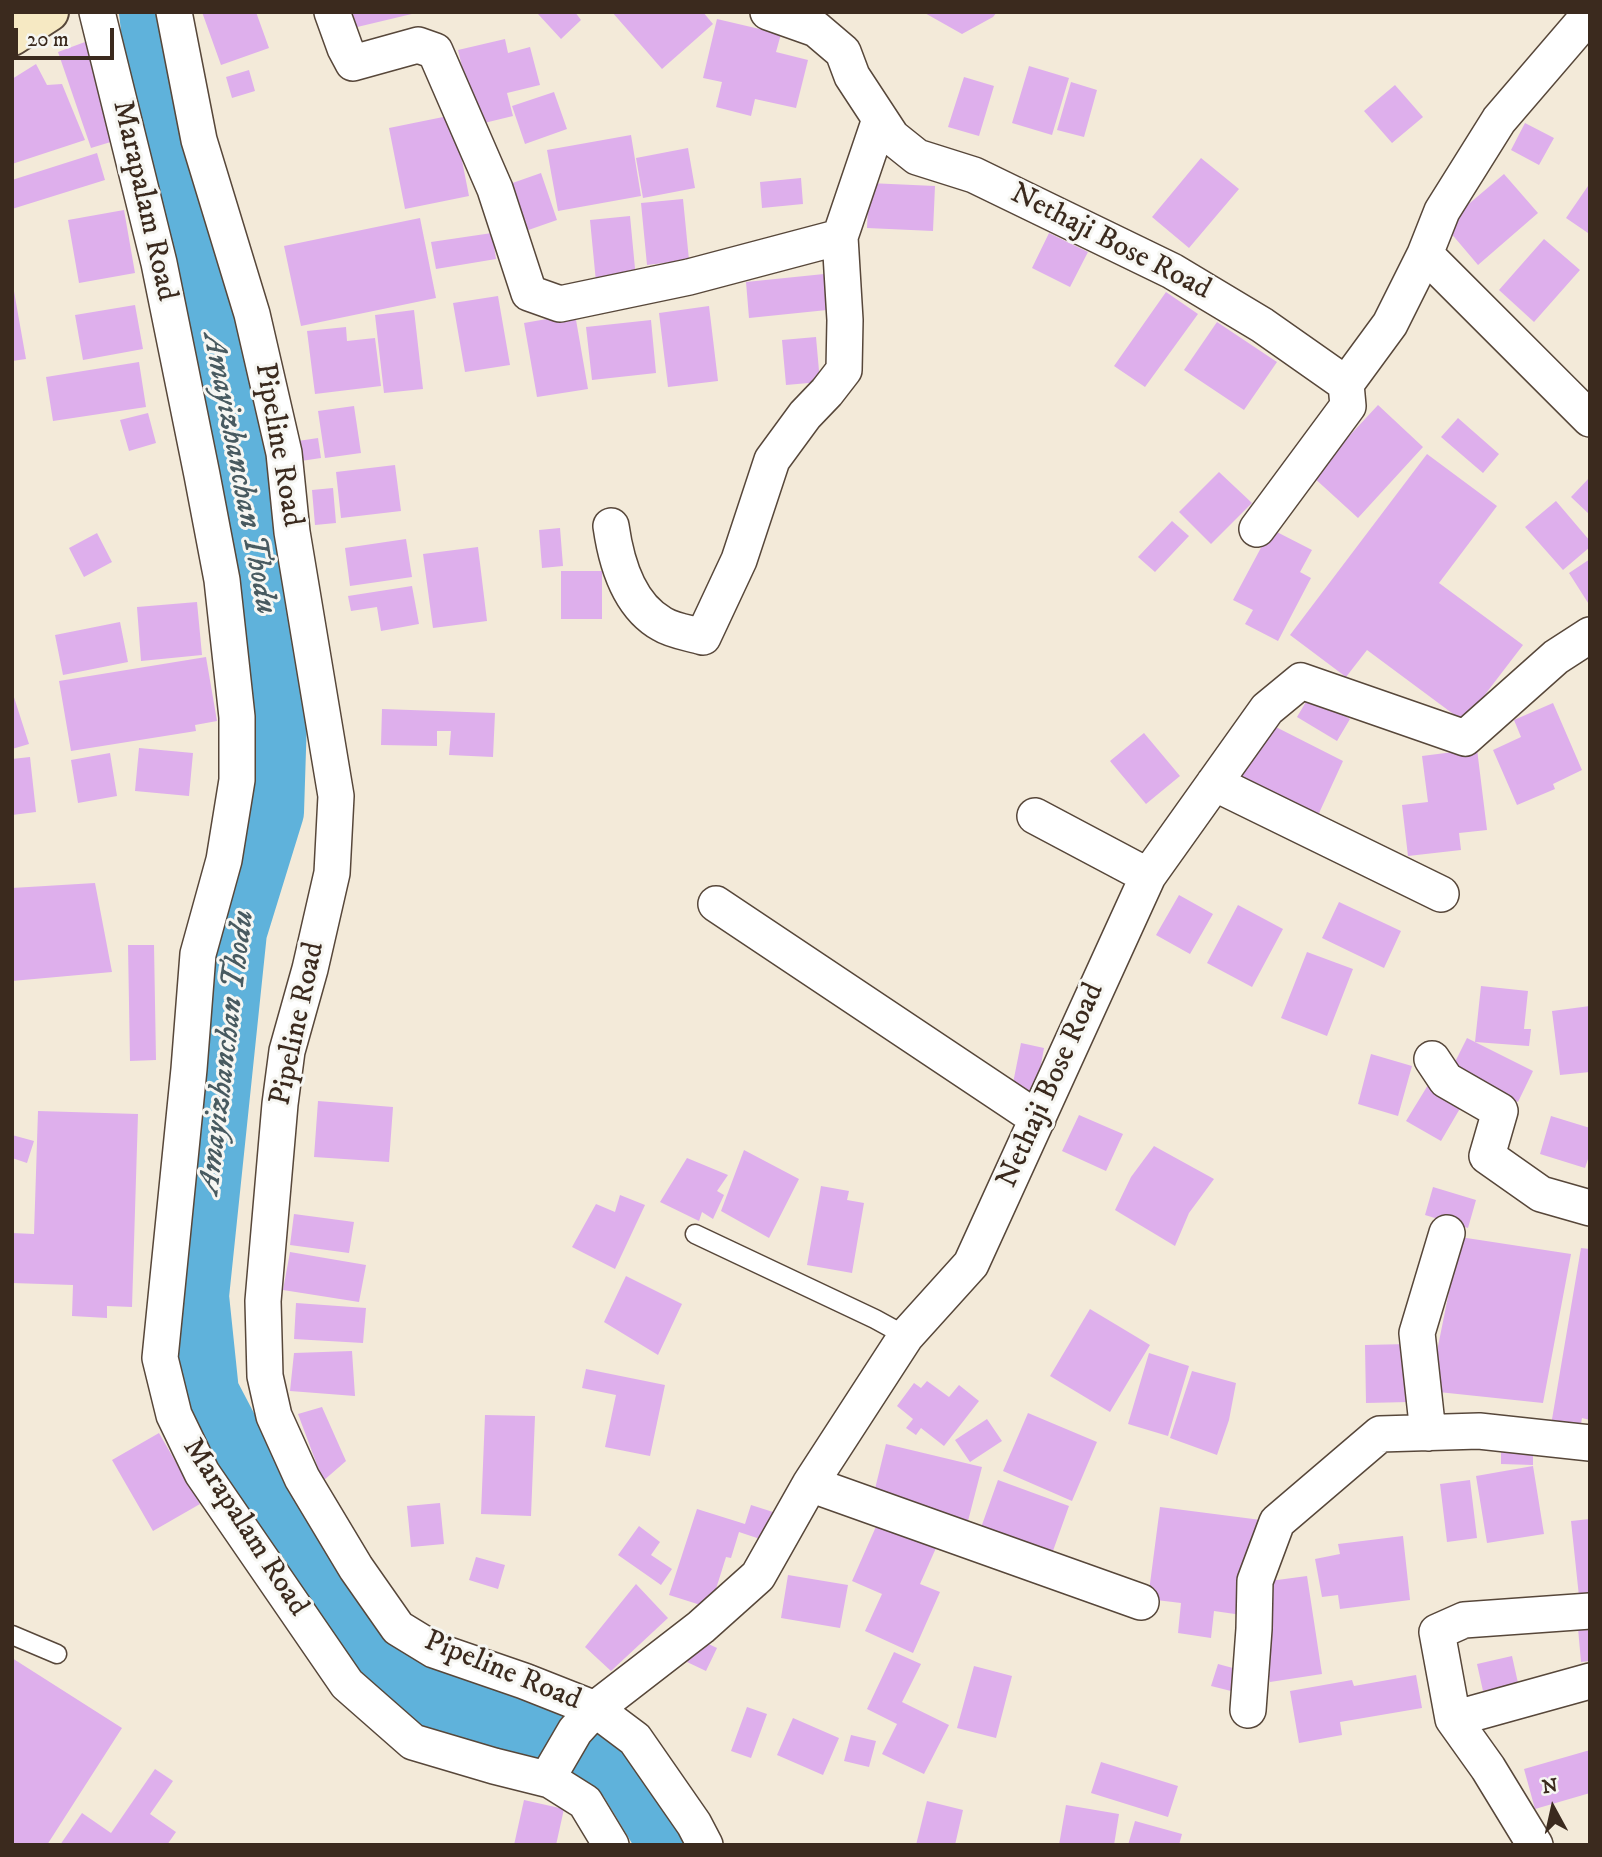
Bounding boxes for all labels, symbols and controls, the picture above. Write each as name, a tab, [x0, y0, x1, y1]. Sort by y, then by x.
scale bar	[18, 14, 117, 58]
text: 20 m	[27, 27, 69, 53]
street label: Marapalam Road	[102, 97, 184, 305]
street label: Nethaji Bose Road	[1004, 177, 1216, 309]
water label: Amayizhanchan Thodu	[192, 330, 284, 618]
street label: Pipeline Road	[245, 360, 309, 530]
water label: Amayizhanchan Thodu	[192, 908, 264, 1196]
street label: Pipeline Road	[264, 939, 334, 1109]
street label: Nethaji Bose Road	[991, 978, 1113, 1194]
street label: Marapalam Road	[173, 1432, 315, 1624]
street label: Pipeline Road	[418, 1624, 586, 1720]
north arrow	[1518, 1773, 1588, 1843]
text: N	[1541, 1774, 1559, 1799]

